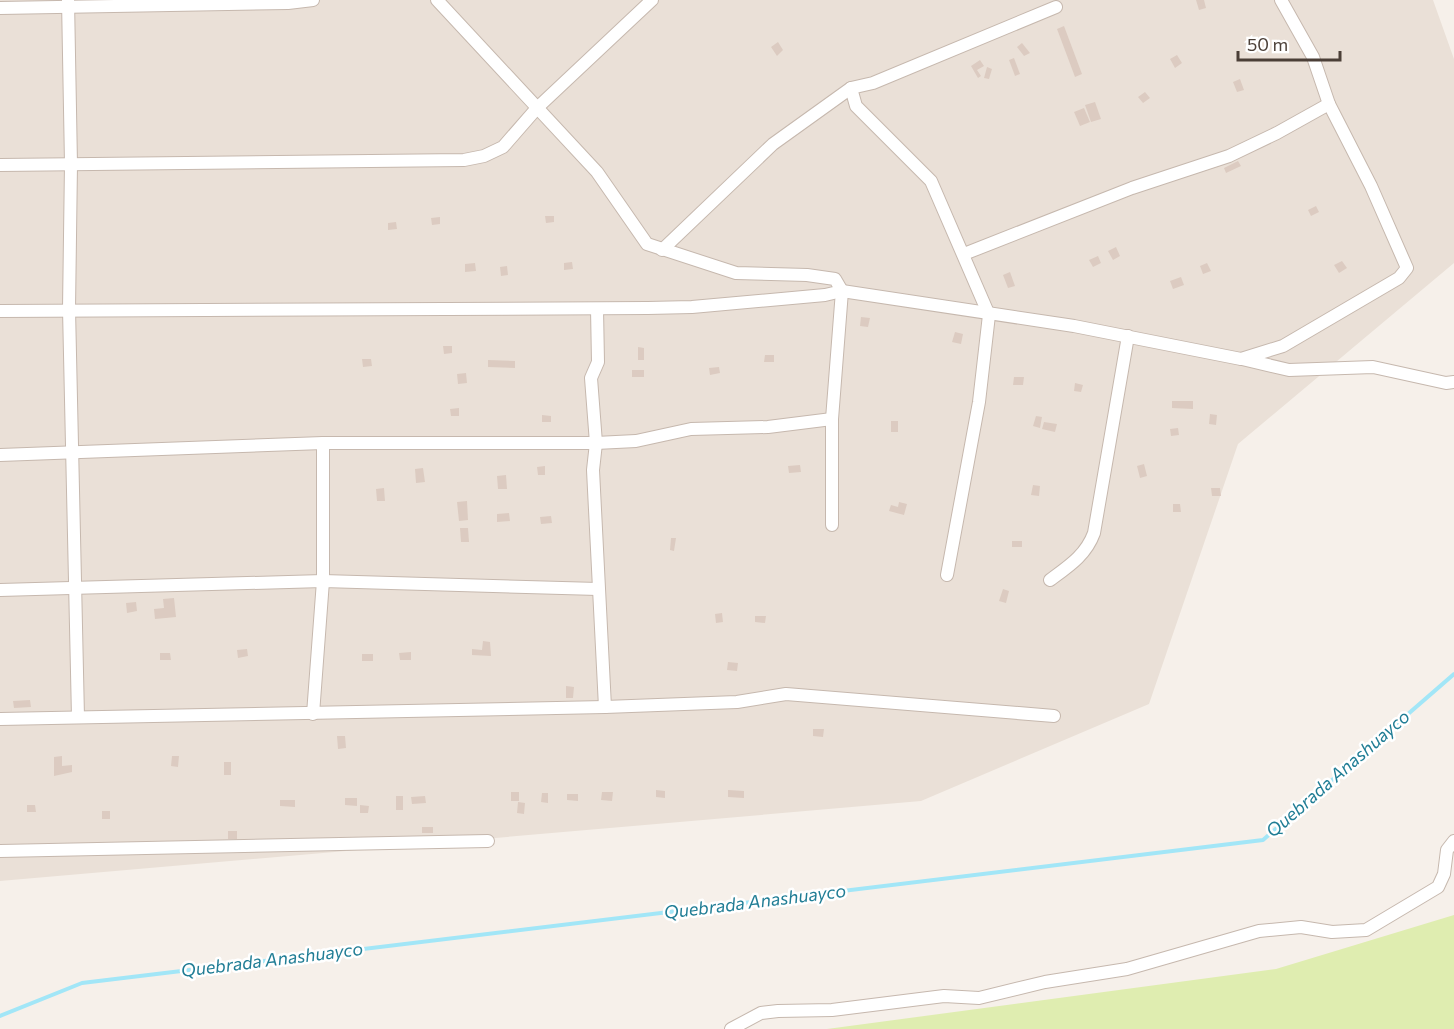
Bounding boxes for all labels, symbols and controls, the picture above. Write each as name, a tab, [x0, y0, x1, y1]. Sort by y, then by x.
scale bar	[1238, 24, 1340, 62]
text: 50 m	[1247, 33, 1288, 55]
water label: Quebrada Anashuayco	[1261, 705, 1414, 842]
water label: Quebrada Anashuayco	[663, 879, 847, 923]
water label: Quebrada Anashuayco	[180, 937, 364, 981]

